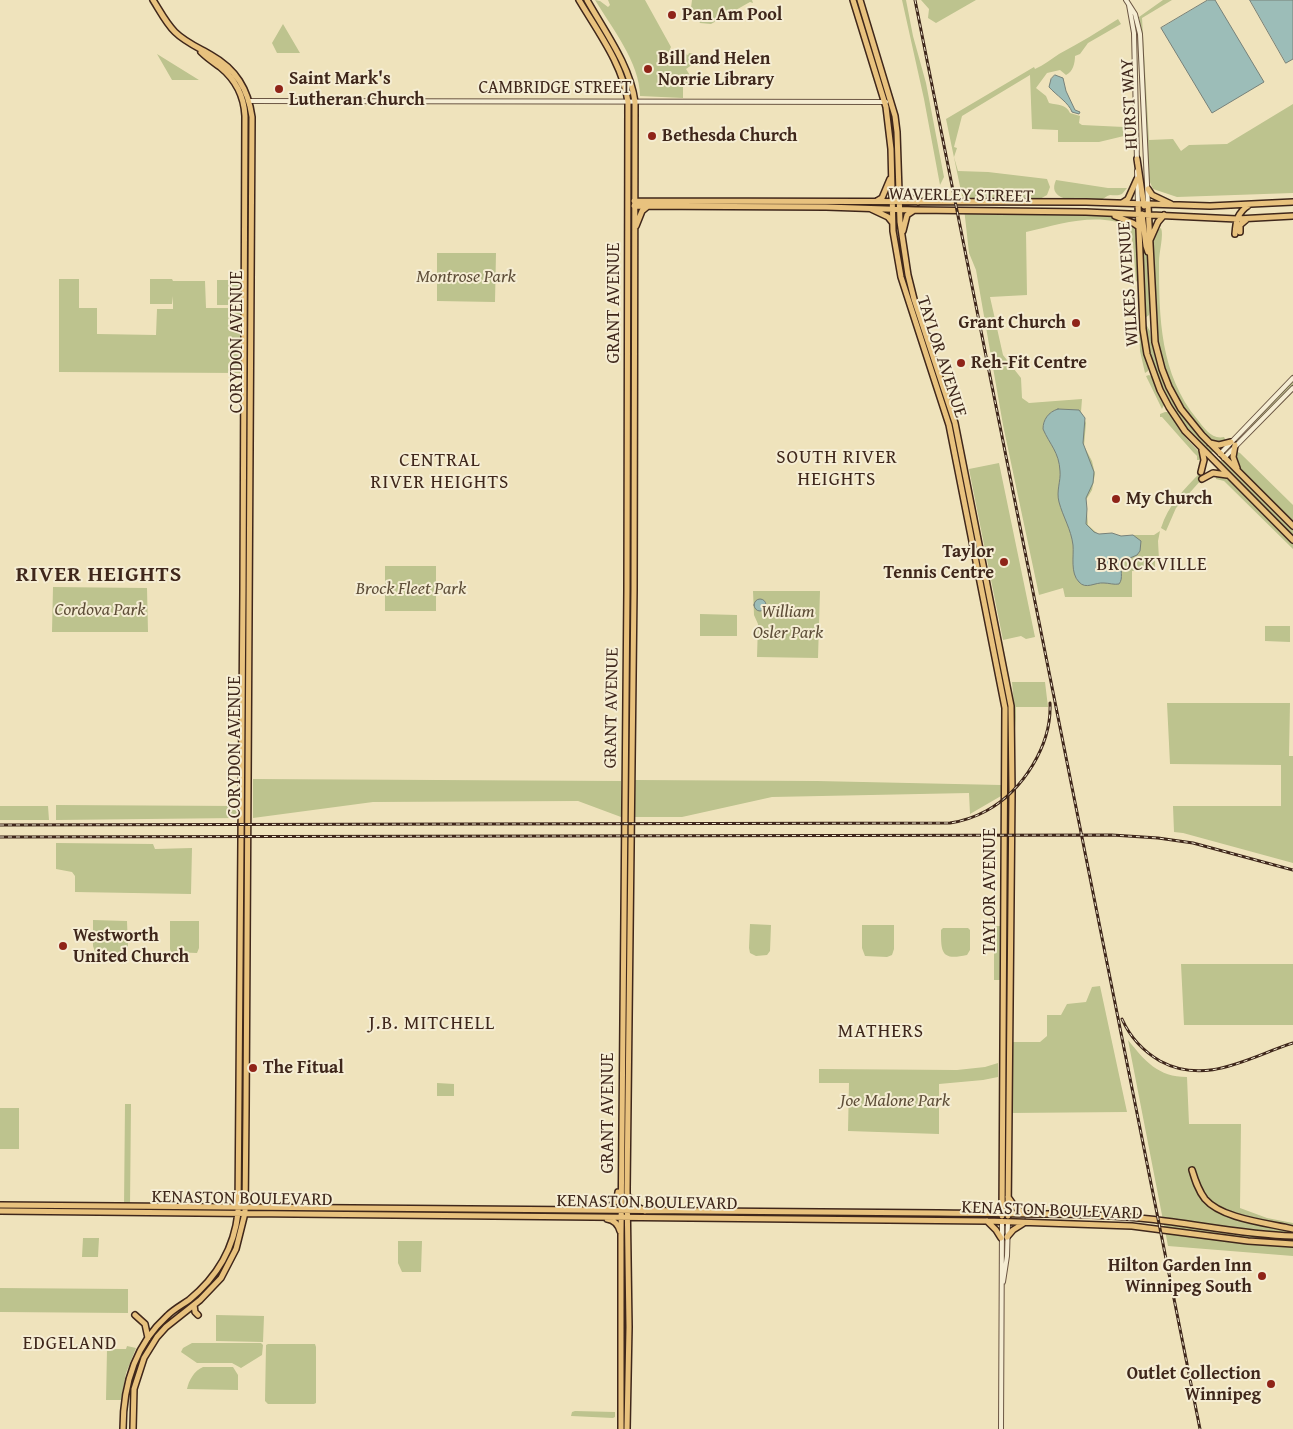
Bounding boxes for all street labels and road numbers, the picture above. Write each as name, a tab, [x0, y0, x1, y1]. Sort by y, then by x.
street label: HURST WAY	[1117, 58, 1143, 150]
street label: CAMBRIDGE STREET	[478, 77, 632, 99]
street label: WAVERLEY STREET	[888, 184, 1034, 208]
street label: WILKES AVENUE	[1114, 221, 1144, 347]
street label: GRANT AVENUE	[603, 243, 625, 363]
street label: CORYDON AVENUE	[226, 271, 248, 413]
street label: TAYLOR AVENUE	[911, 294, 971, 420]
street label: GRANT AVENUE	[600, 647, 624, 769]
street label: CORYDON AVENUE	[224, 676, 246, 818]
street label: TAYLOR AVENUE	[979, 828, 1001, 954]
street label: GRANT AVENUE	[597, 1053, 619, 1173]
street label: KENASTON BOULEVARD	[151, 1187, 333, 1211]
street label: KENASTON BOULEVARD	[556, 1191, 738, 1215]
street label: KENASTON BOULEVARD	[961, 1197, 1143, 1225]

